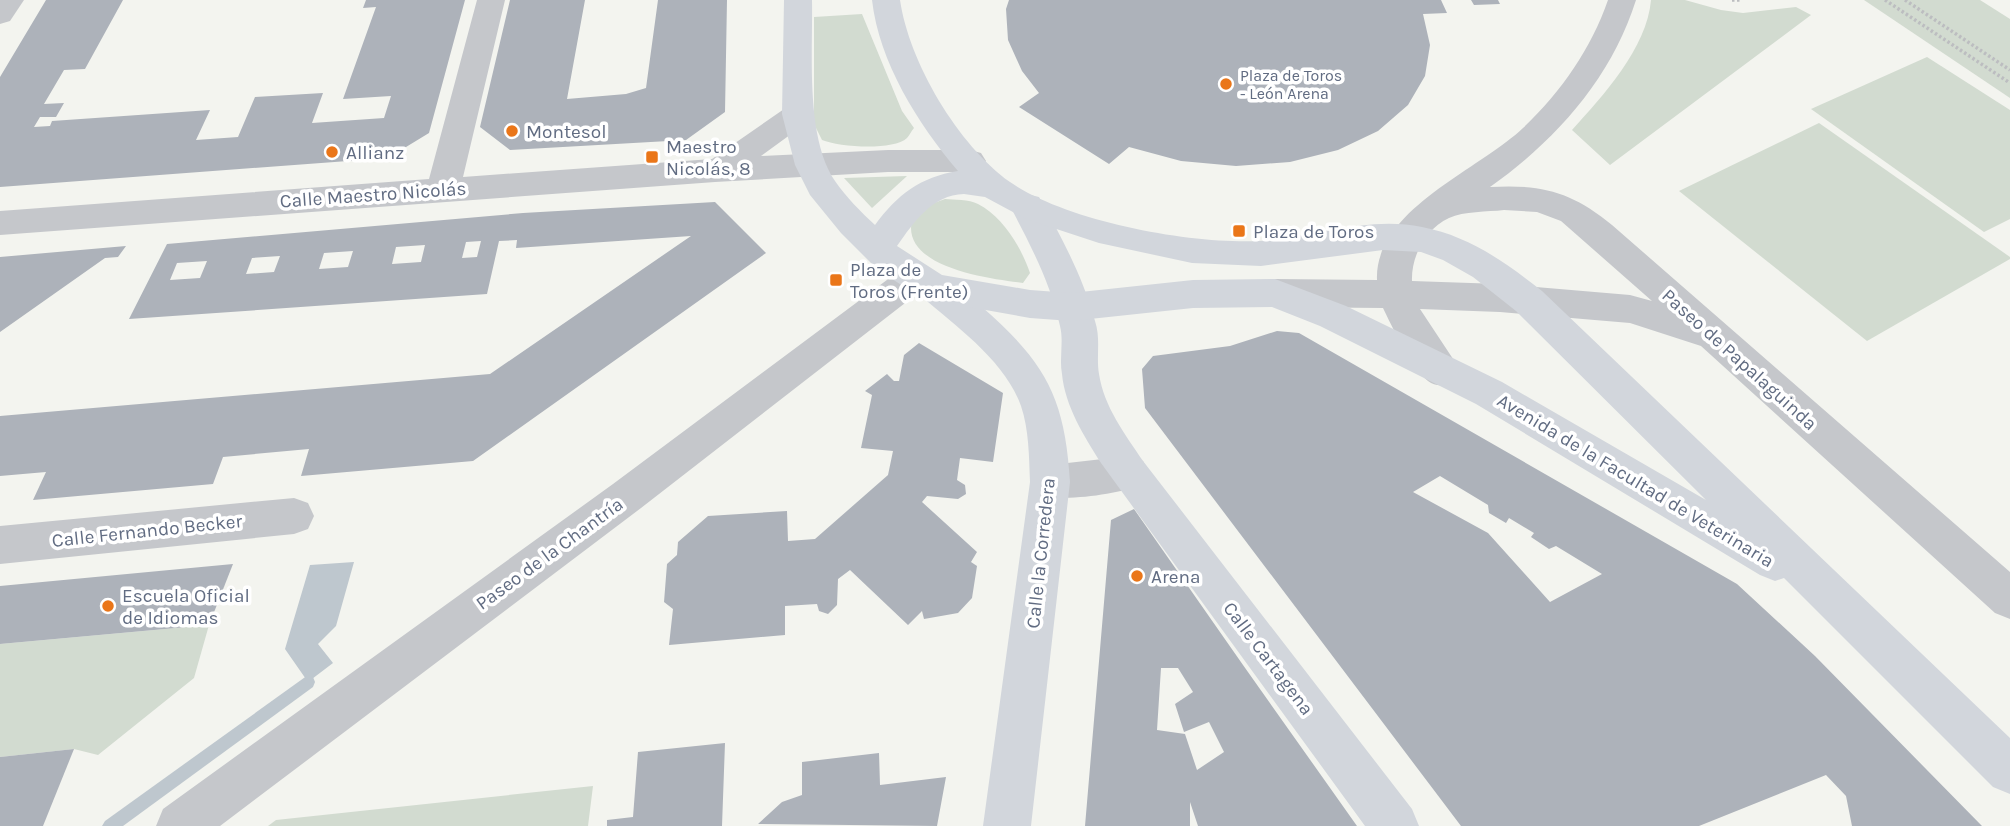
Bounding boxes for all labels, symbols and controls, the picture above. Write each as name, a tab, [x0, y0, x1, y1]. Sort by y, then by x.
place label: Plaza de Toros - León Arena	[1240, 66, 1342, 103]
marker: Plaza de Toros - León Arena	[1218, 76, 1234, 92]
place label: Montesol	[526, 121, 607, 143]
marker: Montesol	[504, 123, 520, 139]
place label: Maestro Nicolás, 8	[666, 136, 751, 180]
place label: Allianz	[346, 142, 404, 164]
marker: Allianz	[324, 144, 340, 160]
marker: Maestro Nicolás, 8	[644, 149, 660, 165]
street label: Calle Maestro Nicolás	[279, 178, 467, 212]
place label: Plaza de Toros	[1253, 221, 1374, 243]
marker: Plaza de Toros	[1231, 223, 1247, 239]
place label: Plaza de Toros (Frente)	[850, 259, 969, 303]
marker: Plaza de Toros (Frente)	[828, 272, 844, 288]
street label: Paseo de Papalaguinda	[1657, 284, 1821, 435]
street label: Avenida de la Facultad de Veterinaria	[1493, 389, 1778, 572]
street label: Calle la Corredera	[1022, 477, 1060, 629]
street label: Paseo de la Chantría	[472, 493, 627, 615]
street label: Calle Fernando Becker	[51, 510, 244, 552]
place label: Arena	[1151, 566, 1200, 588]
marker: Arena	[1129, 568, 1145, 584]
place label: Escuela Oficial de Idiomas	[122, 585, 250, 629]
marker: Escuela Oficial de Idiomas	[100, 598, 116, 614]
street label: Calle Cartagena	[1218, 598, 1318, 720]

